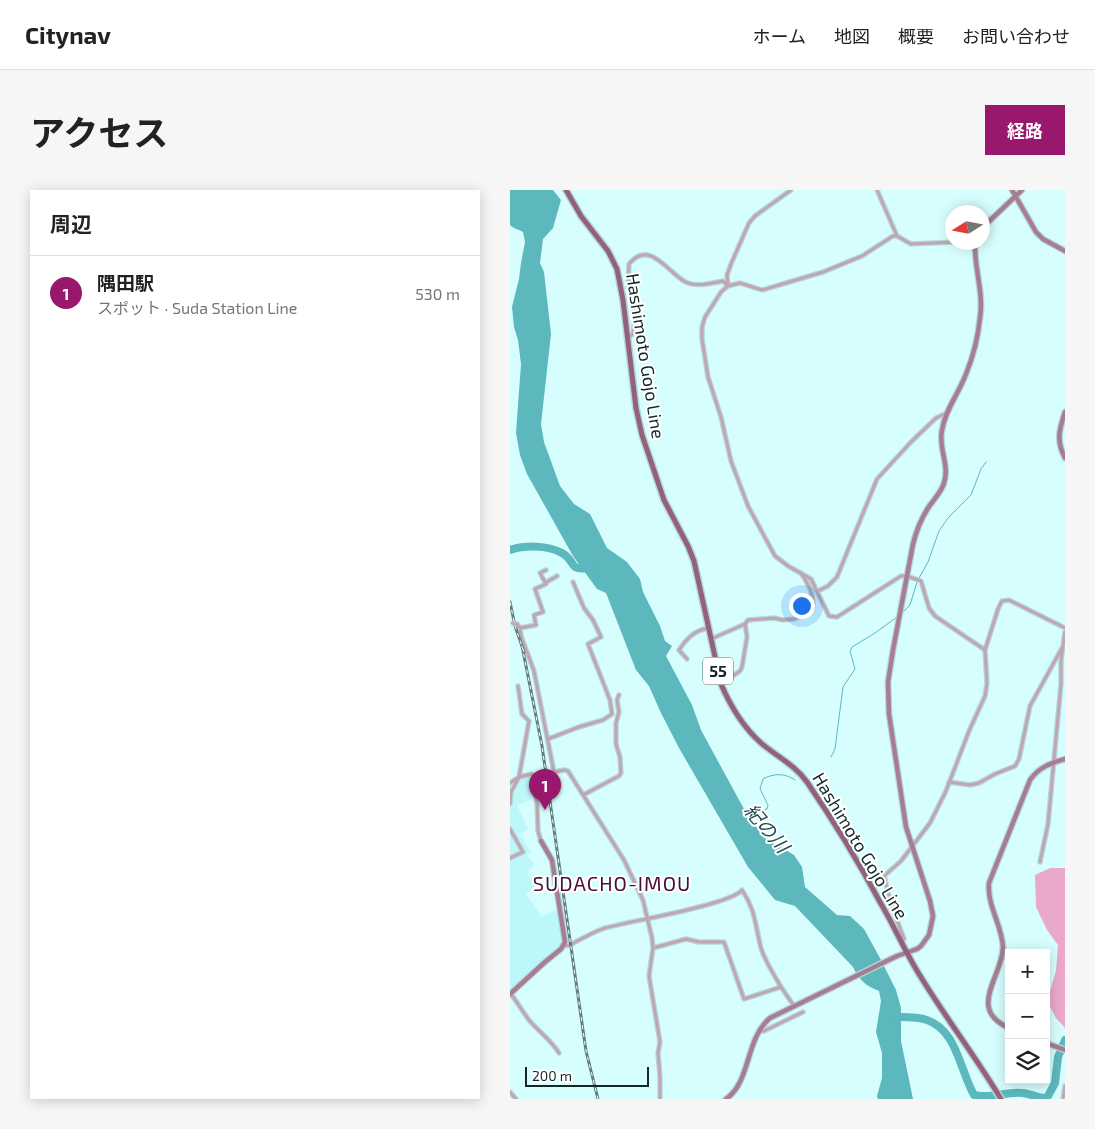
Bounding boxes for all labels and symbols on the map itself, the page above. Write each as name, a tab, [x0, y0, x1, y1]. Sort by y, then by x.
north arrow	[945, 205, 990, 250]
street label: Hashimoto Gojo Line	[622, 272, 670, 440]
your location	[789, 593, 815, 619]
road number: 55	[703, 658, 733, 684]
street label: Hashimoto Gojo Line	[808, 768, 913, 923]
pin: 1	[529, 769, 561, 810]
water label: 紀の川	[740, 798, 796, 858]
district label: SUDACHO-IMOU	[533, 871, 691, 895]
scale bar	[525, 1064, 649, 1087]

